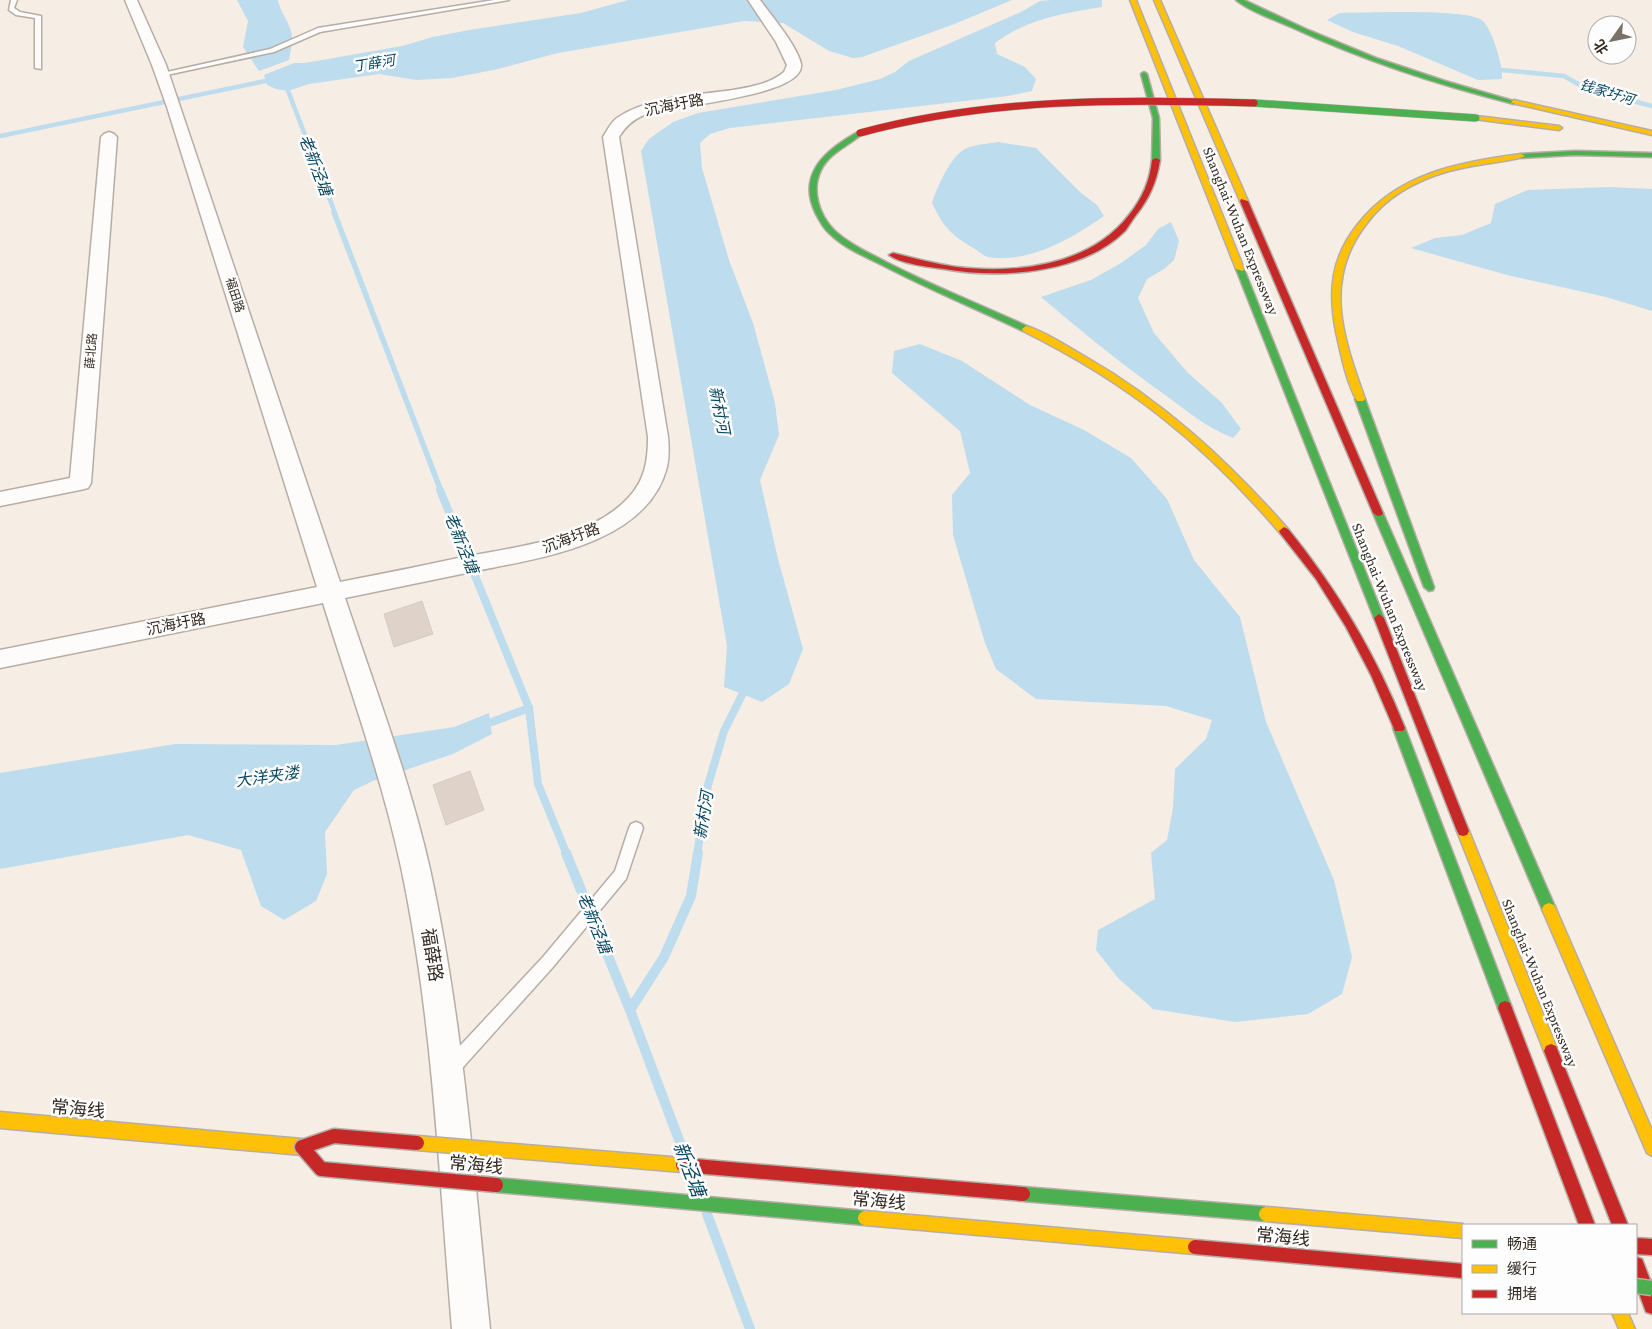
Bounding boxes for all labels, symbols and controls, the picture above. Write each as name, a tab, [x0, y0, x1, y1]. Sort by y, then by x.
north arrow	[1587, 15, 1637, 65]
text: 北	[1591, 37, 1612, 57]
water label: 丁薛河	[352, 51, 399, 74]
water label: 钱家圩河	[1578, 76, 1639, 109]
street label: 沉海圩路	[643, 91, 705, 119]
water label: 老新泾塘	[296, 132, 336, 201]
street label: Shanghai-Wuhan Expressway	[1199, 145, 1282, 318]
street label: 福田路	[223, 276, 247, 314]
street label: 薛北路	[82, 332, 100, 370]
water label: 新村河	[707, 385, 733, 438]
water label: 老新泾塘	[442, 510, 483, 579]
street label: 沉海圩路	[540, 520, 602, 556]
street label: Shanghai-Wuhan Expressway	[1348, 521, 1431, 694]
street label: 沉海圩路	[145, 610, 207, 638]
water label: 大洋夹溇	[234, 763, 302, 789]
water label: 新村河	[691, 787, 716, 840]
water label: 老新泾塘	[575, 890, 616, 959]
street label: Shanghai-Wuhan Expressway	[1498, 897, 1581, 1070]
street label: 福薛路	[418, 927, 446, 983]
street label: 常海线	[50, 1097, 106, 1121]
water label: 新泾塘	[670, 1139, 711, 1202]
street label: 常海线	[448, 1153, 504, 1177]
street label: 常海线	[851, 1189, 907, 1213]
legend	[1462, 1224, 1637, 1314]
street label: 常海线	[1255, 1225, 1311, 1249]
text: 畅通	[1507, 1236, 1537, 1252]
text: 缓行	[1507, 1261, 1537, 1277]
text: 拥堵	[1507, 1286, 1537, 1302]

